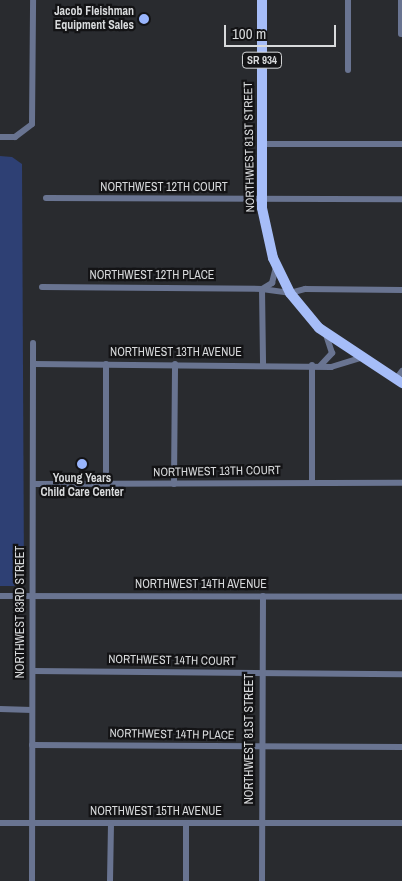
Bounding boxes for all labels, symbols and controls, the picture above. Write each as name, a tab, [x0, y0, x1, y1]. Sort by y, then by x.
place label: Jacob Fleishman Equipment Sales	[54, 5, 134, 33]
marker: Jacob Fleishman Equipment Sales	[138, 13, 150, 25]
scale bar	[227, 15, 340, 47]
text: 100 m	[232, 23, 266, 44]
road number: SR 934	[241, 52, 283, 68]
street label: NORTHWEST 81ST STREET	[242, 81, 258, 213]
street label: NORTHWEST 12TH COURT	[100, 181, 228, 195]
street label: NORTHWEST 12TH PLACE	[89, 269, 215, 283]
street label: NORTHWEST 13TH AVENUE	[110, 346, 242, 360]
marker: Young Years Child Care Center	[76, 458, 88, 470]
street label: NORTHWEST 13TH COURT	[153, 464, 281, 480]
place label: Young Years Child Care Center	[40, 472, 124, 500]
street label: NORTHWEST 83RD STREET	[14, 546, 28, 678]
street label: NORTHWEST 14TH AVENUE	[135, 578, 267, 592]
street label: NORTHWEST 14TH COURT	[108, 653, 236, 669]
street label: NORTHWEST 81ST STREET	[243, 673, 257, 805]
street label: NORTHWEST 14TH PLACE	[109, 727, 235, 743]
street label: NORTHWEST 15TH AVENUE	[90, 805, 222, 819]

